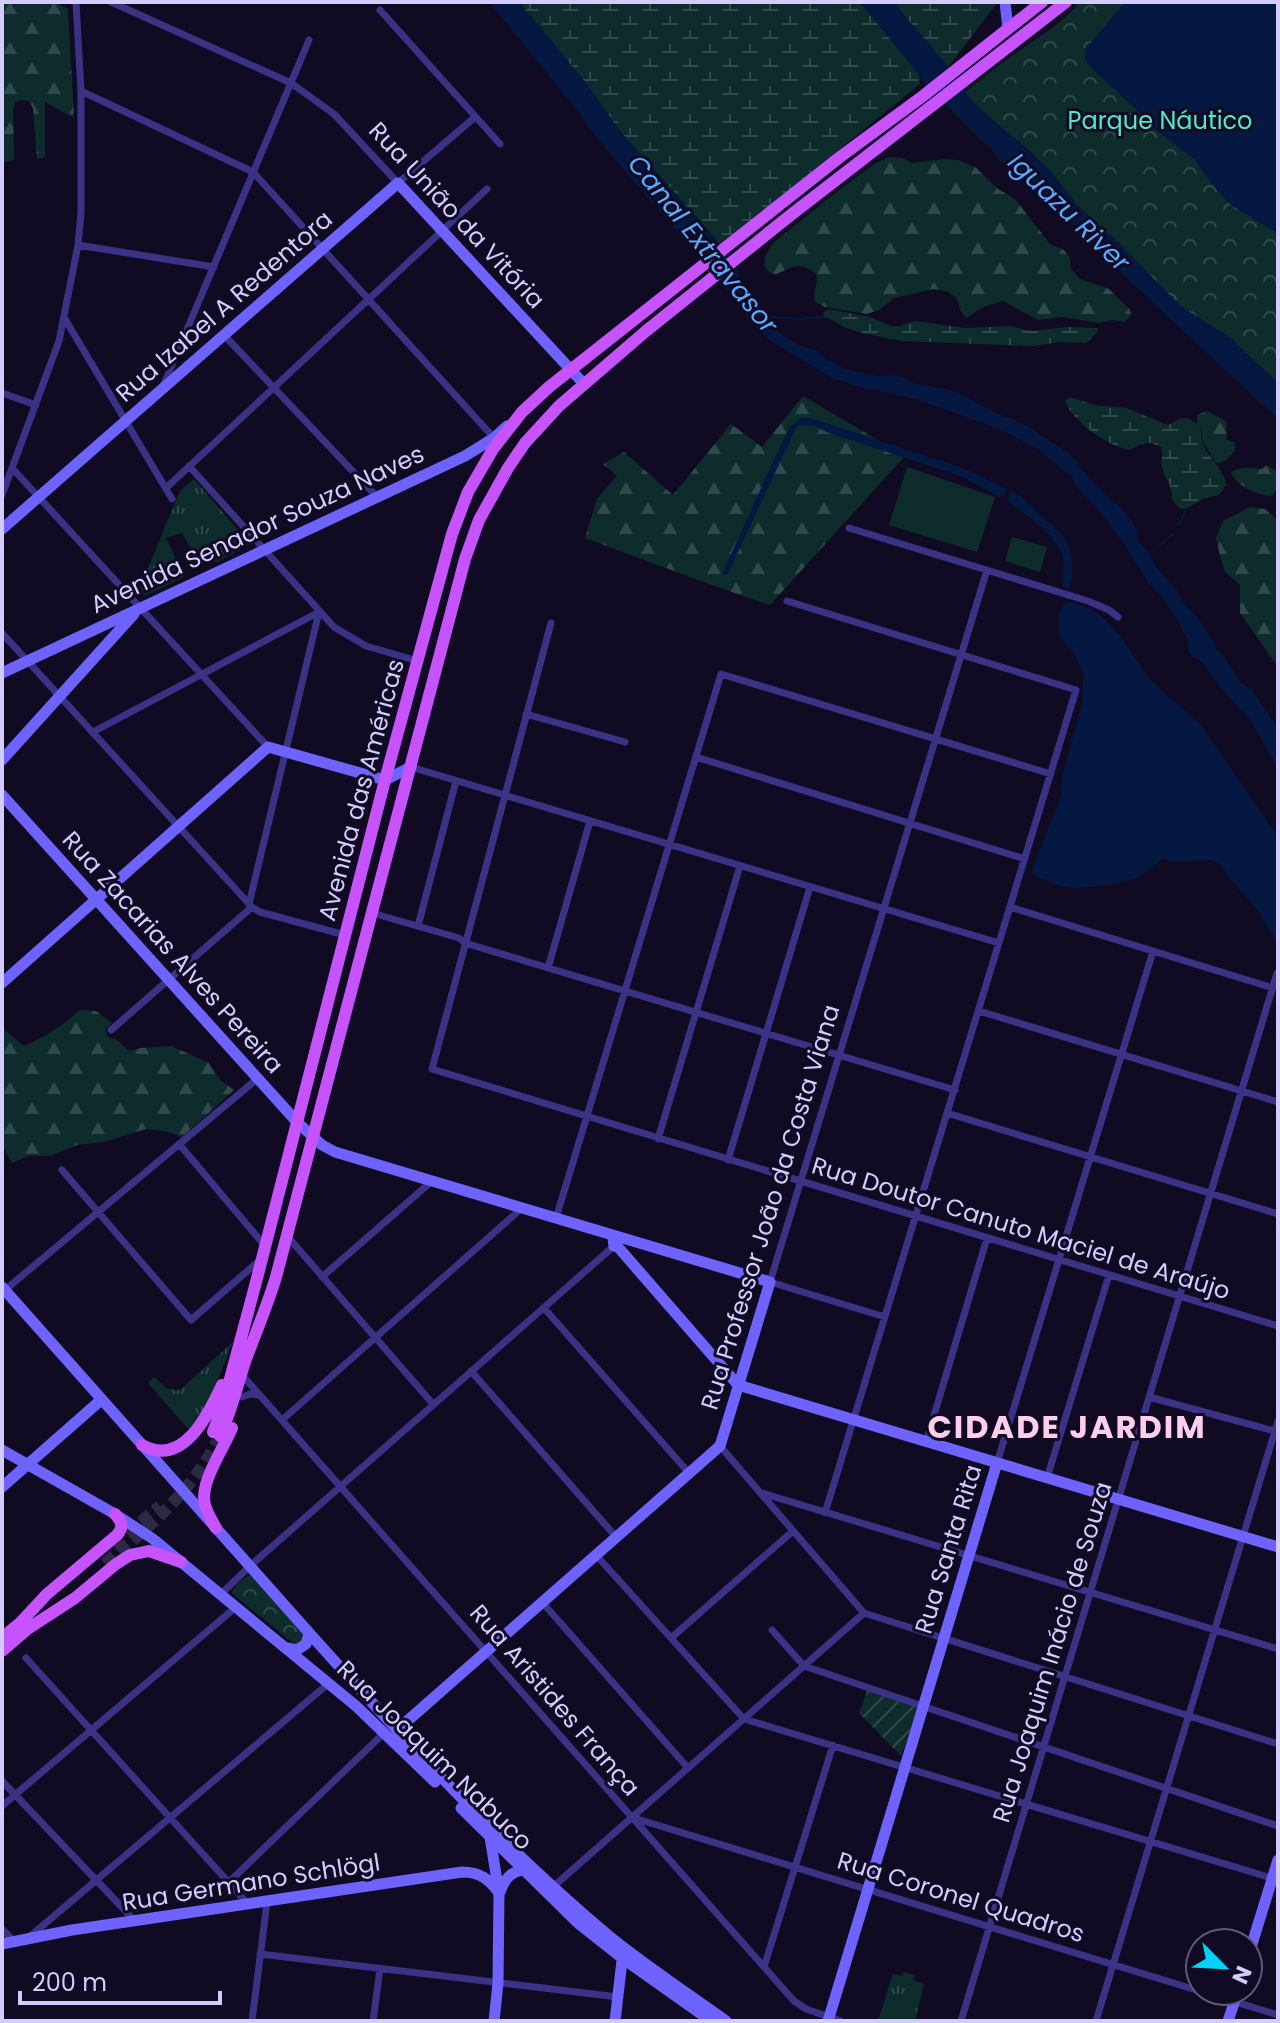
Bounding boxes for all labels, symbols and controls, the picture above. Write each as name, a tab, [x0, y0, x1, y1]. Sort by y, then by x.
park label: Parque Náutico	[1068, 104, 1252, 137]
street label: Rua União da Vitória	[362, 114, 552, 316]
water label: Iguazu River	[1000, 145, 1139, 280]
water label: Canal Extravasor	[620, 147, 787, 342]
street label: Rua Izabel A Redentora	[109, 203, 339, 409]
street label: Avenida Senador Souza Naves	[85, 437, 429, 621]
street label: Avenida das Américas	[310, 655, 412, 925]
street label: Rua Zacarias Alves Pereira	[55, 824, 291, 1080]
street label: Rua Professor João da Costa Viana	[693, 1000, 847, 1414]
street label: Rua Doutor Canuto Maciel de Araújo	[808, 1149, 1234, 1307]
district label: CIDADE JARDIM	[927, 1404, 1207, 1449]
street label: Rua Santa Rita	[907, 1460, 989, 1638]
street label: Rua Joaquim Inácio de Souza	[984, 1478, 1120, 1826]
street label: Rua Aristides França	[462, 1597, 648, 1803]
street label: Rua Joaquim Nabuco	[330, 1653, 540, 1857]
street label: Rua Coronel Quadros	[833, 1844, 1089, 1950]
street label: Rua Germano Schlögl	[120, 1845, 382, 1919]
north arrow	[1184, 1927, 1264, 2007]
scale bar	[20, 1955, 220, 2005]
text: N	[1224, 1961, 1259, 1989]
text: 200 m	[32, 1966, 107, 1999]

